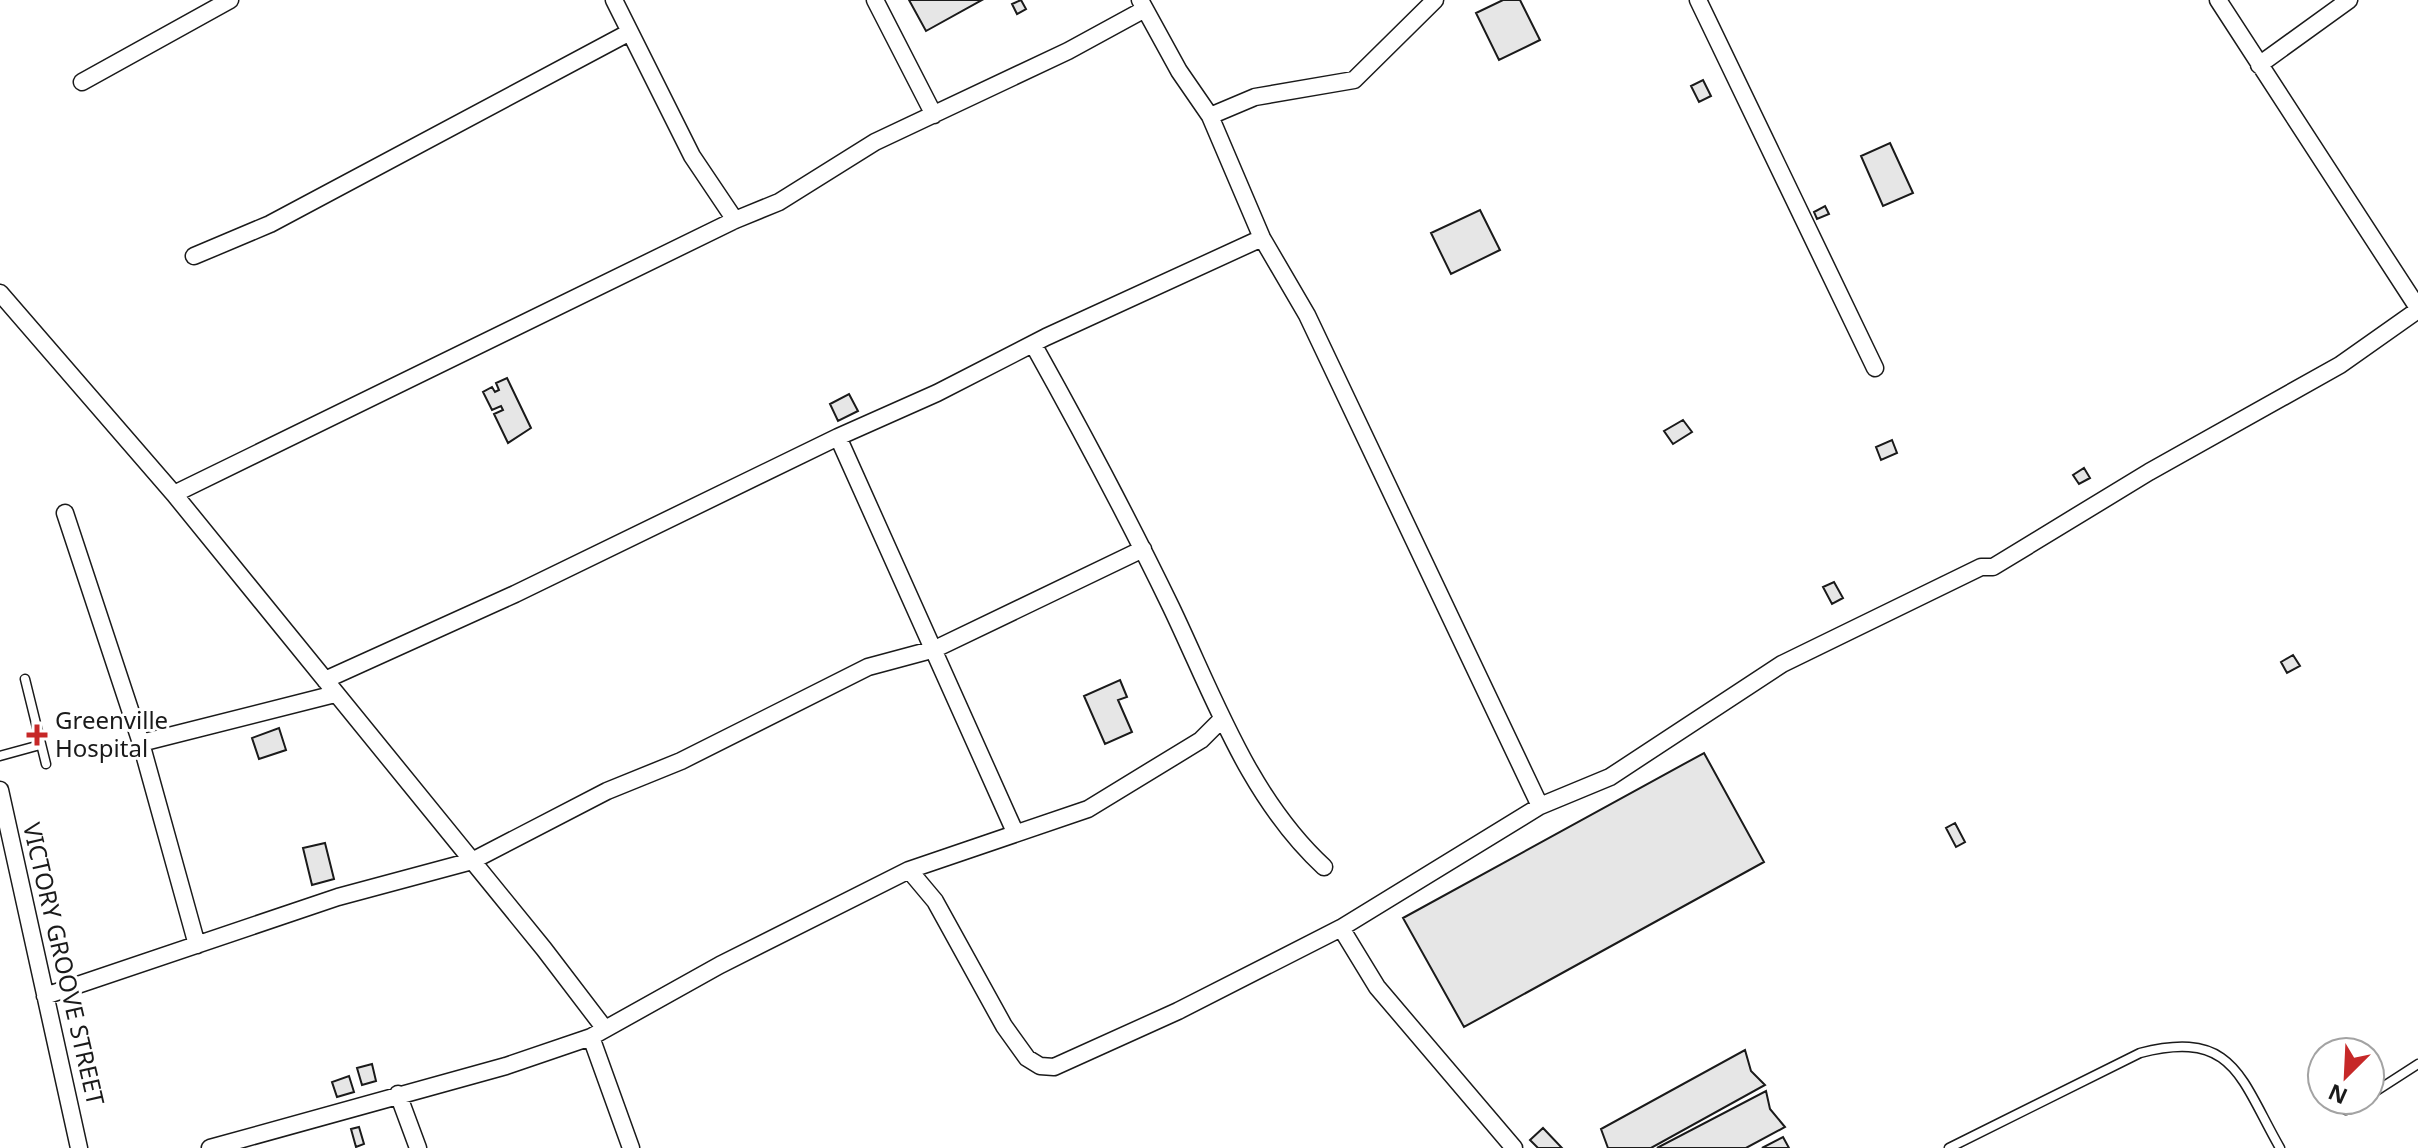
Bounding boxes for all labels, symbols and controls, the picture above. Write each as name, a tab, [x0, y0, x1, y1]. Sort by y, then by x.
place label: Greenville Hospital	[55, 703, 168, 764]
marker: Greenville Hospital	[26, 724, 48, 746]
street label: VICTORY GROOVE STREET	[16, 819, 113, 1109]
north arrow	[2306, 1036, 2386, 1116]
text: N	[2323, 1078, 2352, 1113]

